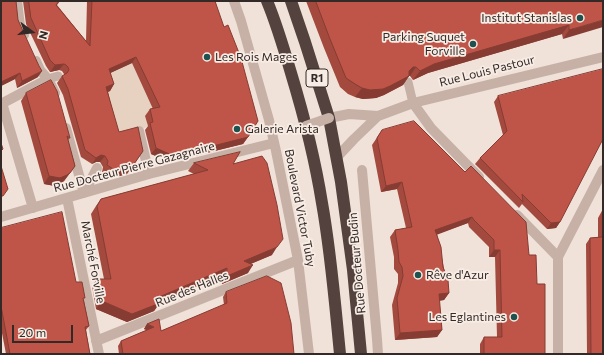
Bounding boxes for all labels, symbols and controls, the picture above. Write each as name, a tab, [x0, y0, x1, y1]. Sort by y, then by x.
place label: Institut Stanislas	[481, 11, 572, 25]
north arrow	[12, 12, 52, 52]
marker: Institut Stanislas	[575, 13, 585, 23]
text: N	[37, 30, 51, 41]
place label: Parking Suquet Forville	[383, 30, 465, 58]
marker: Parking Suquet Forville	[468, 39, 478, 49]
place label: Les Rois Mages	[215, 50, 297, 64]
marker: Les Rois Mages	[202, 52, 212, 62]
street label: Rue Louis Pastour	[438, 52, 536, 90]
road number: R1	[306, 69, 328, 87]
place label: Galerie Arista	[245, 122, 319, 136]
marker: Galerie Arista	[232, 124, 242, 134]
street label: Rue Docteur Pierre Gazagnaire	[52, 139, 216, 195]
street label: Boulevard Victor Tuby	[281, 148, 319, 268]
street label: Rue Docteur Budin	[345, 212, 369, 314]
street label: Marché Forville	[78, 219, 108, 305]
street label: Rue des Halles	[153, 268, 231, 310]
place label: Rêve d'Azur	[426, 268, 489, 282]
marker: Rêve d'Azur	[413, 270, 423, 280]
place label: Les Eglantines	[429, 310, 506, 324]
marker: Les Eglantines	[509, 312, 519, 322]
scale bar	[14, 317, 75, 343]
text: 20 m	[19, 325, 46, 339]

